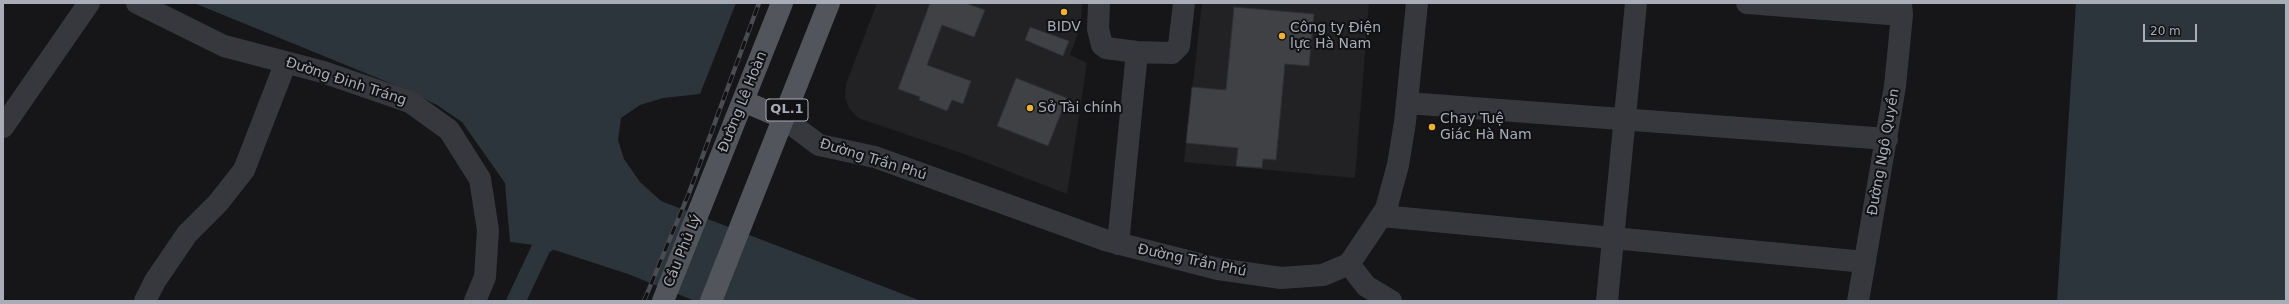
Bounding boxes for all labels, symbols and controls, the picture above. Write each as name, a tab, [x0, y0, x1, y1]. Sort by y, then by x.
marker: BIDV	[1059, 7, 1069, 17]
scale bar	[2145, 16, 2199, 42]
place label: BIDV	[1047, 19, 1081, 35]
place label: Công ty Điện lực Hà Nam	[1290, 20, 1381, 52]
text: 20 m	[2150, 24, 2181, 38]
marker: Công ty Điện lực Hà Nam	[1277, 31, 1287, 41]
street label: Đường Lê Hoàn	[715, 49, 771, 155]
street label: Đường Đinh Tráng	[283, 55, 409, 109]
street label: Đường Ngô Quyền	[1865, 87, 1903, 217]
road number: QL.1	[766, 99, 808, 121]
place label: Sở Tài chính	[1038, 100, 1122, 116]
marker: Sở Tài chính	[1025, 103, 1035, 113]
place label: Chay Tuệ Giác Hà Nam	[1440, 111, 1532, 144]
marker: Chay Tuệ Giác Hà Nam	[1427, 122, 1437, 132]
street label: Đường Trần Phú	[818, 136, 928, 184]
street label: Cầu Phủ Lý	[661, 212, 705, 290]
street label: Đường Trần Phú	[1136, 241, 1248, 281]

